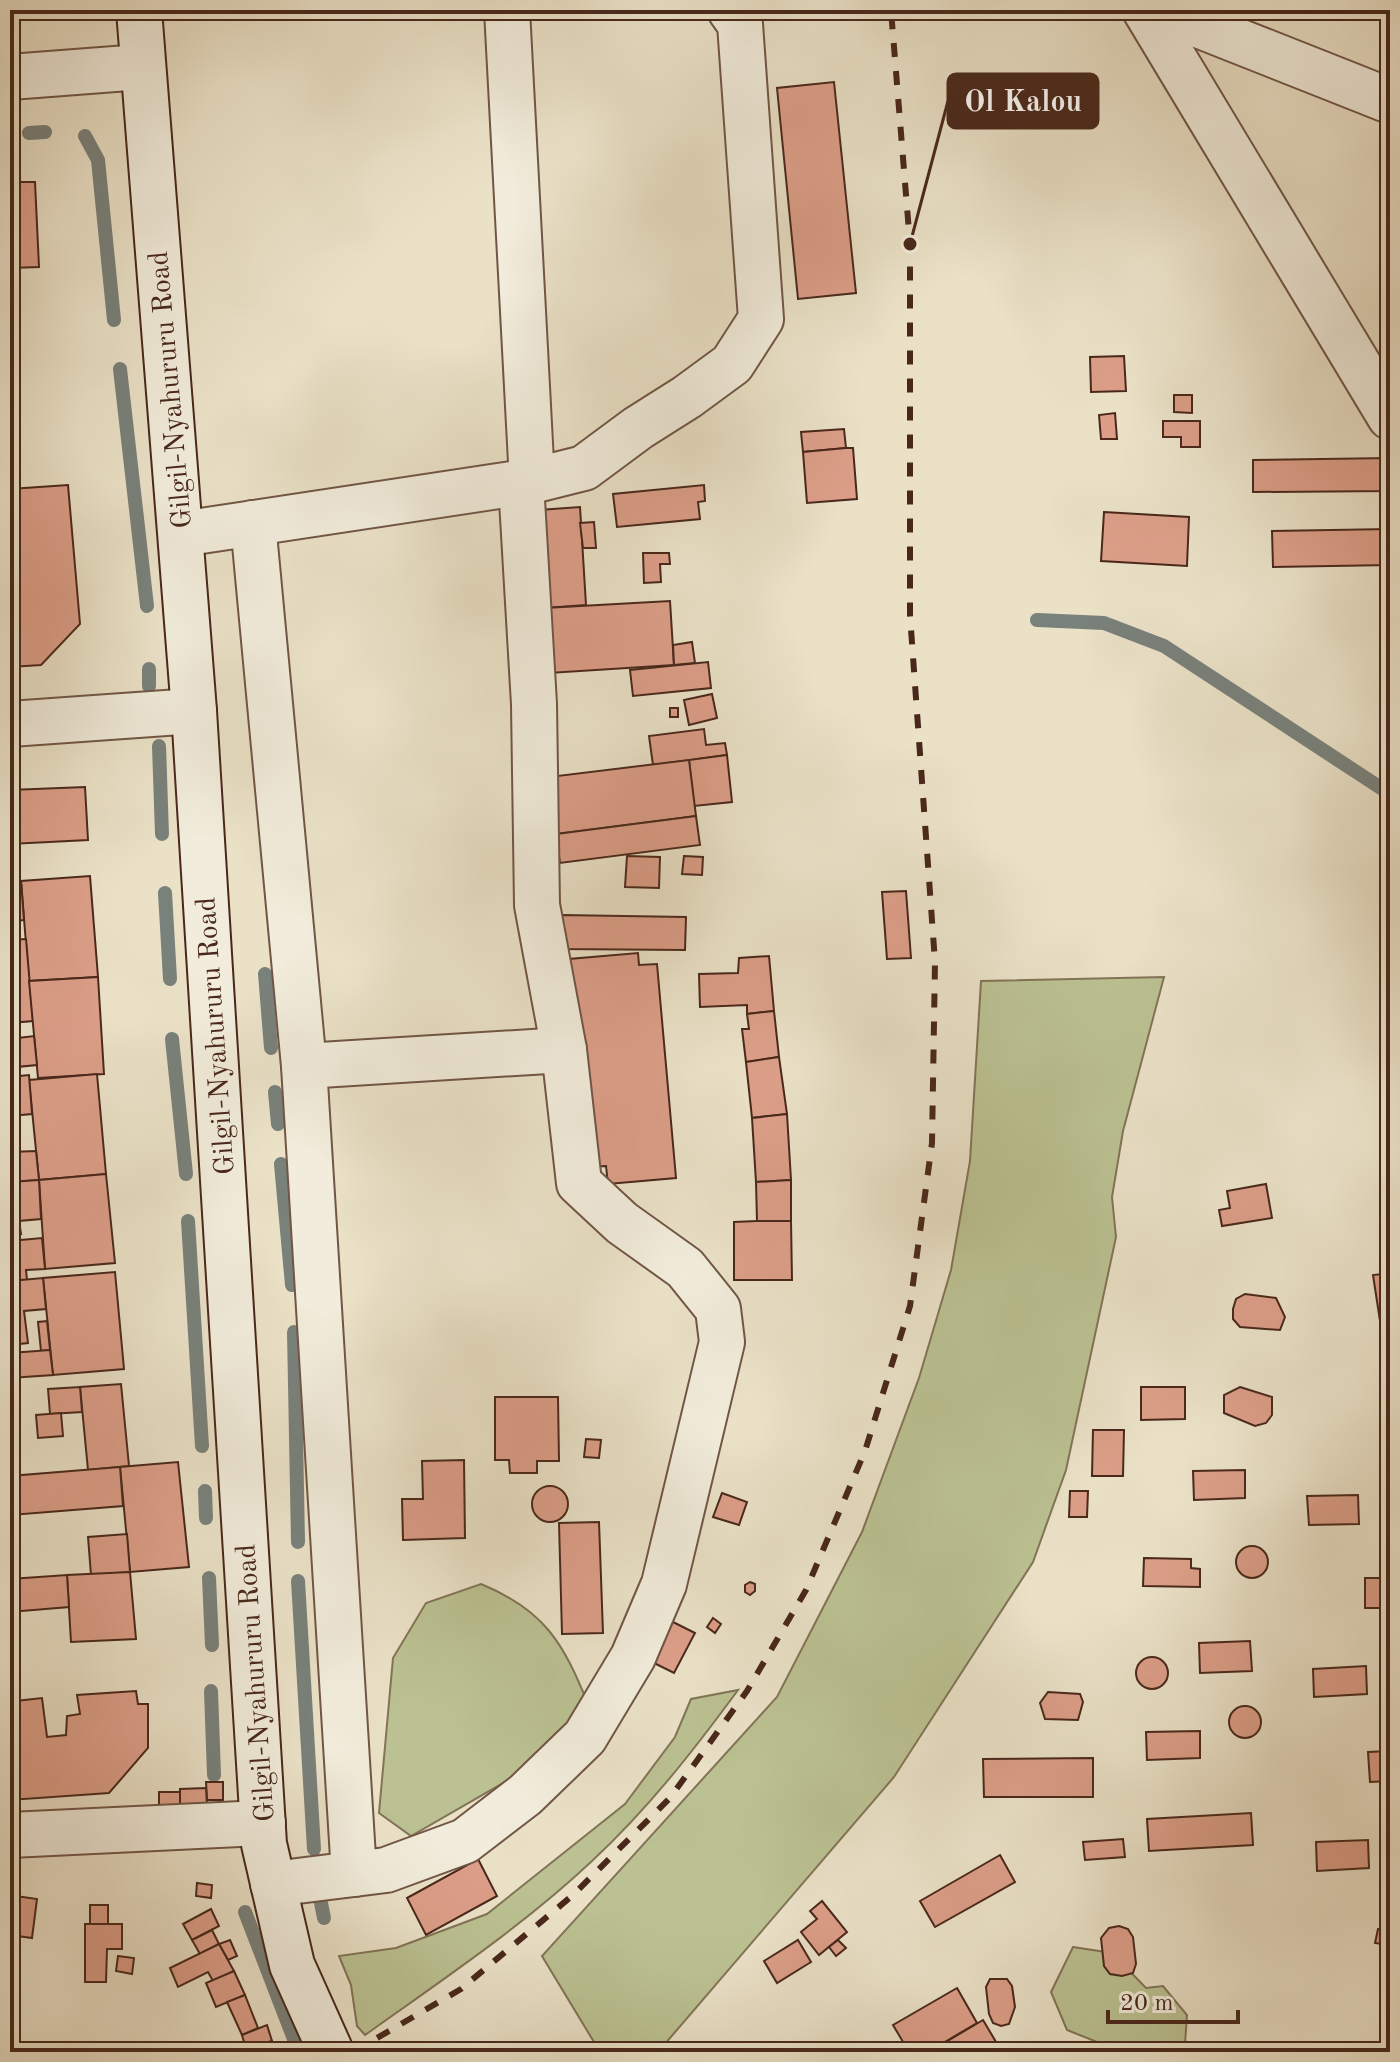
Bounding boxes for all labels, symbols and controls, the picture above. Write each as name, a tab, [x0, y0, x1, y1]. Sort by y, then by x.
callout: Ol Kalou	[948, 74, 1098, 128]
text: Ol Kalou	[964, 88, 1082, 118]
street label: Gilgil-Nyahururu Road	[146, 250, 198, 530]
street label: Gilgil-Nyahururu Road	[193, 896, 241, 1176]
street label: Gilgil-Nyahururu Road	[233, 1543, 281, 1823]
scale bar	[1108, 1974, 1238, 2024]
text: 20 m	[1120, 1992, 1174, 2016]

